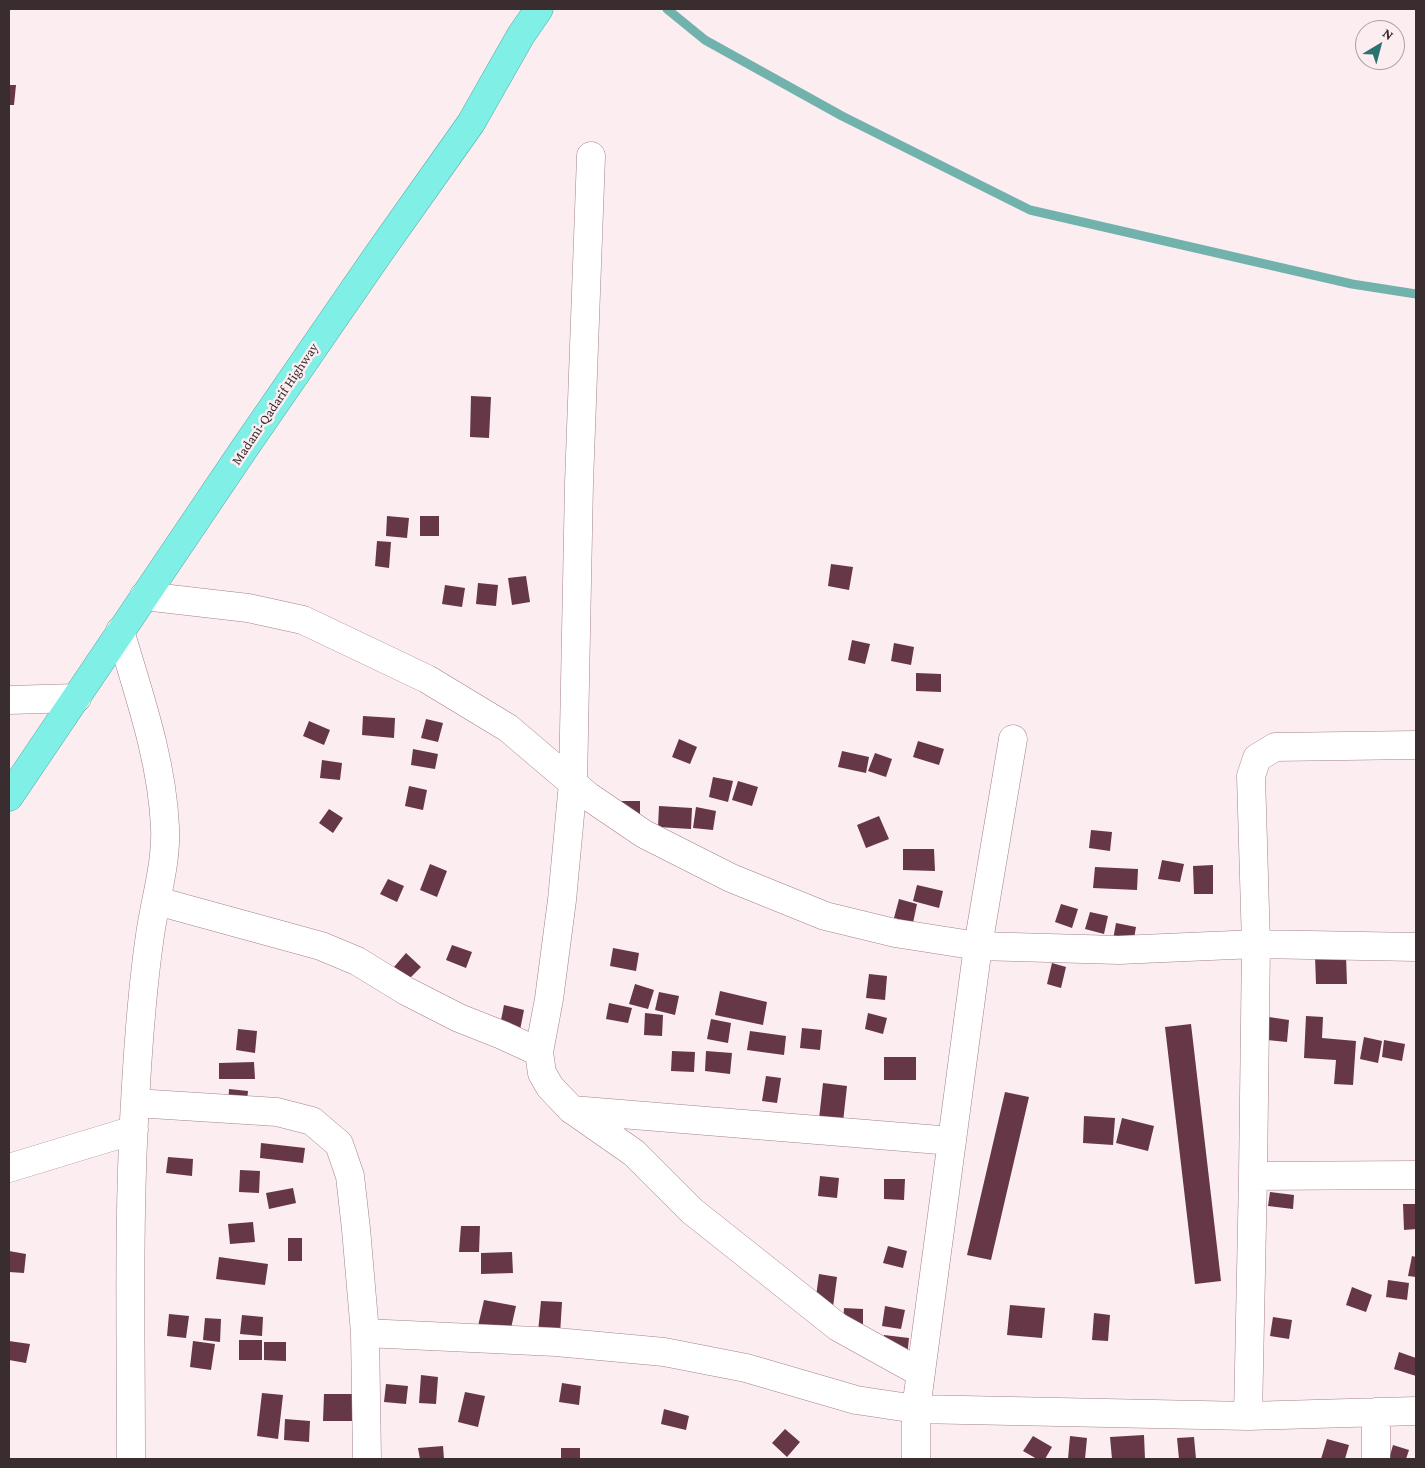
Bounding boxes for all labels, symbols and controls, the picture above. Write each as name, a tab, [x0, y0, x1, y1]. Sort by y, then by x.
north arrow	[1355, 20, 1405, 70]
text: N	[1380, 25, 1397, 43]
street label: Madani-Qadarif Highway	[228, 340, 322, 468]

